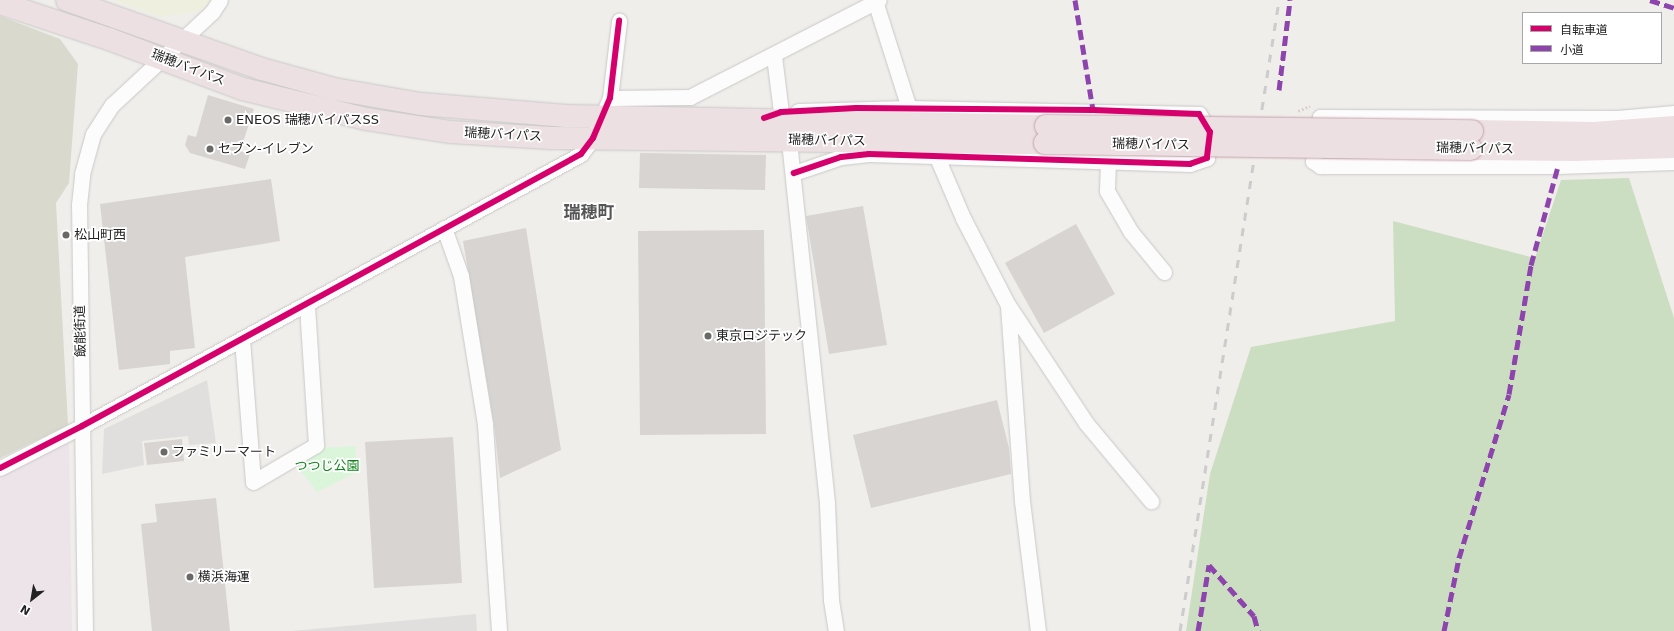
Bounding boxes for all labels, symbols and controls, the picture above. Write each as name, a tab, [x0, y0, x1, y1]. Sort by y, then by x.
legend	[1522, 12, 1662, 64]
text: 自転車道	[1560, 23, 1608, 37]
text: 小道	[1560, 43, 1584, 57]
street label: 瑞穂バイパス	[149, 47, 227, 89]
place label: ENEOS 瑞穂バイパスSS	[236, 112, 379, 128]
marker: ENEOS 瑞穂バイパスSS	[223, 115, 233, 125]
street label: 瑞穂バイパス	[464, 125, 542, 145]
street label: 瑞穂バイパス	[788, 133, 866, 149]
street label: 瑞穂バイパス	[1112, 137, 1190, 153]
place label: セブン-イレブン	[218, 141, 314, 157]
street label: 瑞穂バイパス	[1436, 141, 1514, 157]
marker: セブン-イレブン	[205, 144, 215, 154]
district label: 瑞穂町	[564, 203, 614, 223]
place label: 松山町西	[74, 227, 126, 243]
marker: 松山町西	[61, 230, 71, 240]
street label: 飯能街道	[73, 305, 89, 357]
place label: 東京ロジテック	[716, 328, 807, 344]
marker: 東京ロジテック	[703, 331, 713, 341]
place label: ファミリーマート	[172, 444, 276, 460]
marker: ファミリーマート	[159, 447, 169, 457]
park label: つつじ公園	[295, 458, 359, 474]
place label: 横浜海運	[198, 569, 250, 585]
marker: 横浜海運	[185, 572, 195, 582]
north arrow	[12, 579, 52, 619]
text: N	[18, 602, 33, 618]

